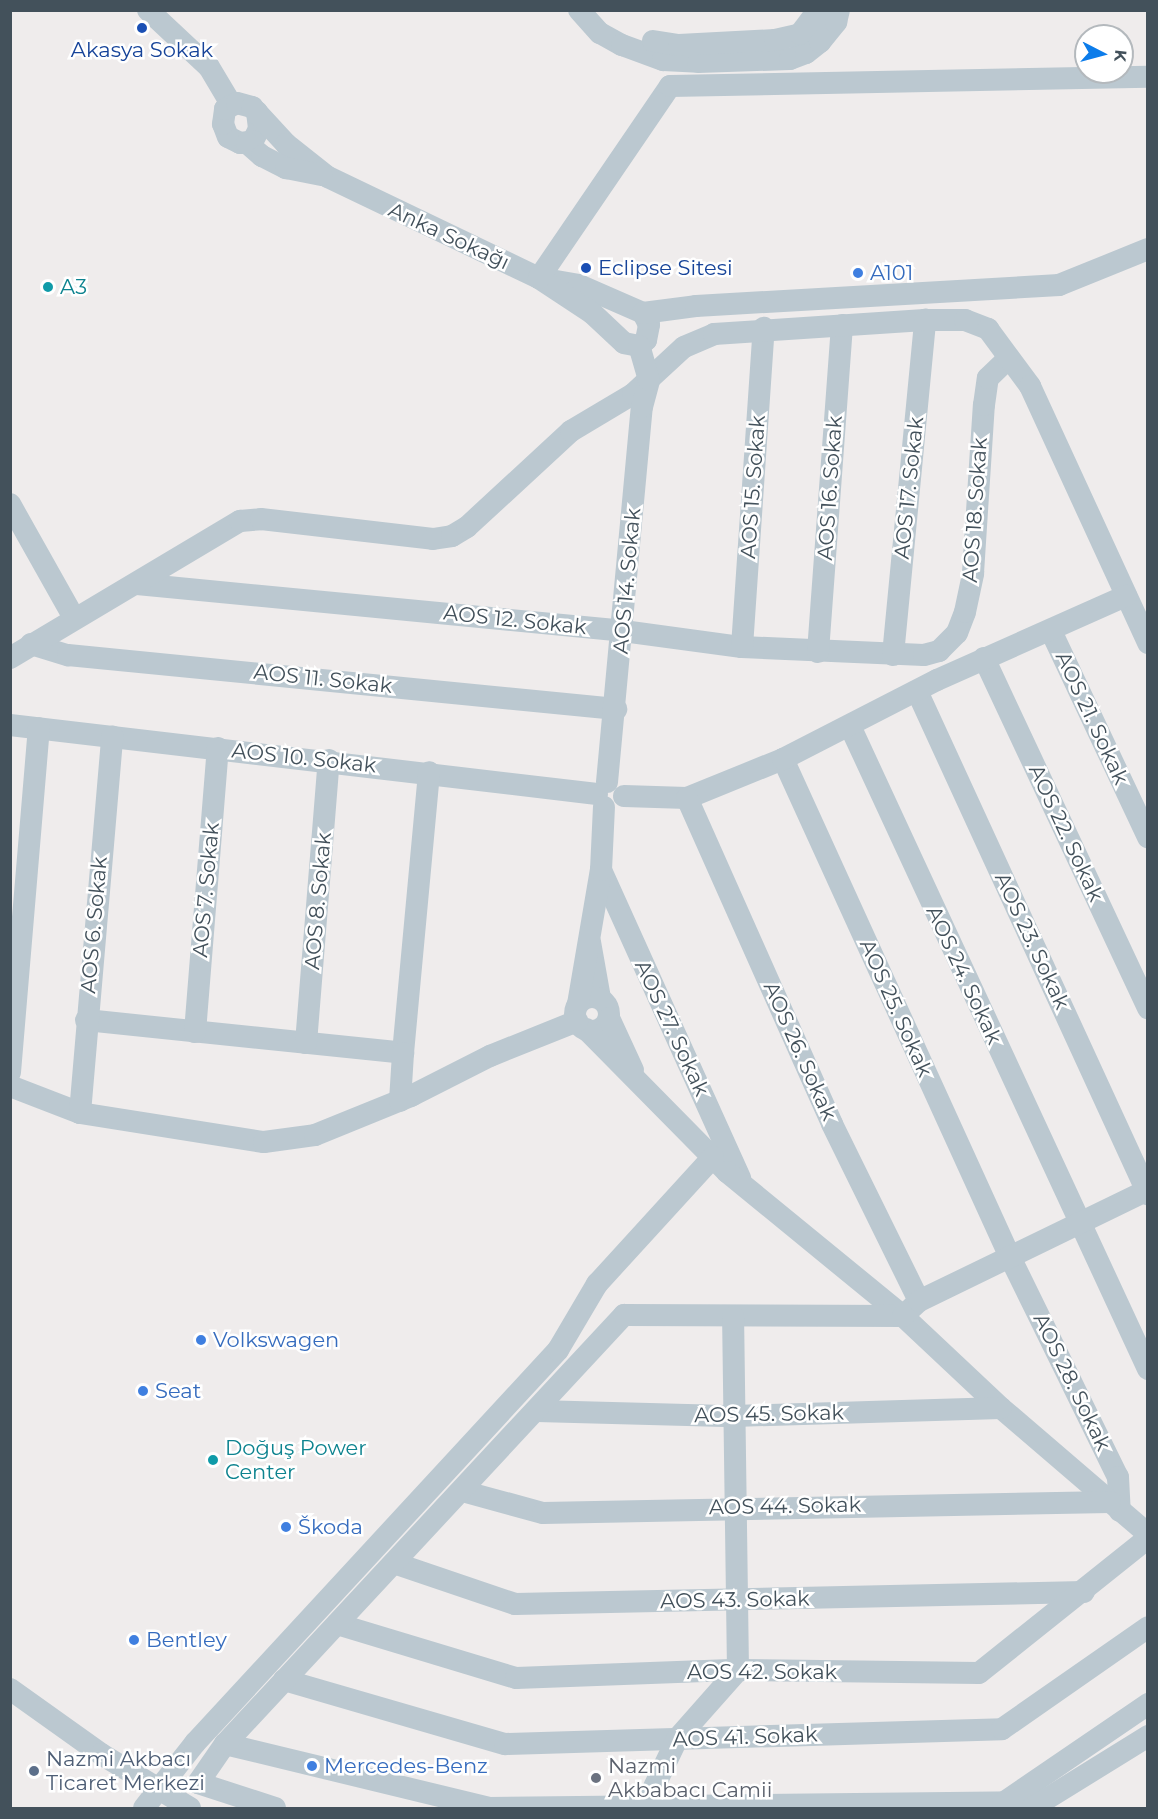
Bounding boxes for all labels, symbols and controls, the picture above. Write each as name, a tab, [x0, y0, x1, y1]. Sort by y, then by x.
marker: Akasya Sokak	[135, 21, 149, 35]
north arrow	[1074, 24, 1134, 84]
place label: Akasya Sokak	[71, 37, 213, 63]
text: K	[1110, 49, 1130, 63]
street label: Anka Sokağı	[385, 197, 513, 275]
place label: Eclipse Sitesi	[598, 255, 733, 281]
place label: A101	[870, 260, 913, 286]
marker: Eclipse Sitesi	[579, 261, 593, 275]
marker: A101	[851, 266, 865, 280]
place label: A3	[60, 274, 87, 300]
marker: A3	[41, 280, 55, 294]
street label: AOS 15. Sokak	[735, 414, 771, 560]
street label: AOS 16. Sokak	[812, 415, 848, 561]
street label: AOS 17. Sokak	[889, 416, 929, 560]
street label: AOS 18. Sokak	[957, 437, 993, 583]
street label: AOS 14. Sokak	[608, 507, 646, 655]
street label: AOS 12. Sokak	[442, 600, 588, 640]
street label: AOS 21. Sokak	[1050, 648, 1134, 788]
street label: AOS 11. Sokak	[252, 659, 394, 699]
street label: AOS 10. Sokak	[230, 738, 378, 778]
street label: AOS 22. Sokak	[1023, 760, 1109, 906]
street label: AOS 7. Sokak	[188, 821, 224, 959]
street label: AOS 8. Sokak	[299, 831, 337, 971]
street label: AOS 6. Sokak	[75, 856, 113, 994]
street label: AOS 23. Sokak	[989, 869, 1075, 1013]
street label: AOS 24. Sokak	[921, 902, 1007, 1048]
street label: AOS 25. Sokak	[854, 935, 938, 1081]
street label: AOS 27. Sokak	[629, 956, 715, 1100]
street label: AOS 26. Sokak	[758, 978, 842, 1124]
street label: AOS 28. Sokak	[1028, 1309, 1116, 1455]
place label: Volkswagen	[213, 1327, 339, 1353]
marker: Volkswagen	[194, 1333, 208, 1347]
place label: Seat	[155, 1378, 201, 1404]
marker: Seat	[136, 1384, 150, 1398]
street label: AOS 45. Sokak	[694, 1400, 844, 1428]
place label: Doğuş Power Center	[225, 1435, 367, 1485]
marker: Doğuş Power Center	[206, 1453, 220, 1467]
street label: AOS 44. Sokak	[709, 1492, 861, 1520]
place label: Škoda	[298, 1514, 363, 1540]
marker: Škoda	[279, 1520, 293, 1534]
street label: AOS 43. Sokak	[660, 1586, 810, 1614]
place label: Bentley	[146, 1627, 227, 1653]
marker: Bentley	[127, 1633, 141, 1647]
street label: AOS 42. Sokak	[687, 1659, 837, 1685]
street label: AOS 41. Sokak	[672, 1722, 818, 1752]
place label: Nazmi Akbacı Ticaret Merkezi	[46, 1746, 205, 1796]
place label: Mercedes-Benz	[324, 1753, 488, 1779]
place label: Nazmi Akbabacı Camii	[608, 1753, 772, 1803]
marker: Mercedes-Benz	[305, 1759, 319, 1773]
marker: Nazmi Akbacı Ticaret Merkezi	[27, 1764, 41, 1778]
marker: Nazmi Akbabacı Camii	[589, 1771, 603, 1785]

